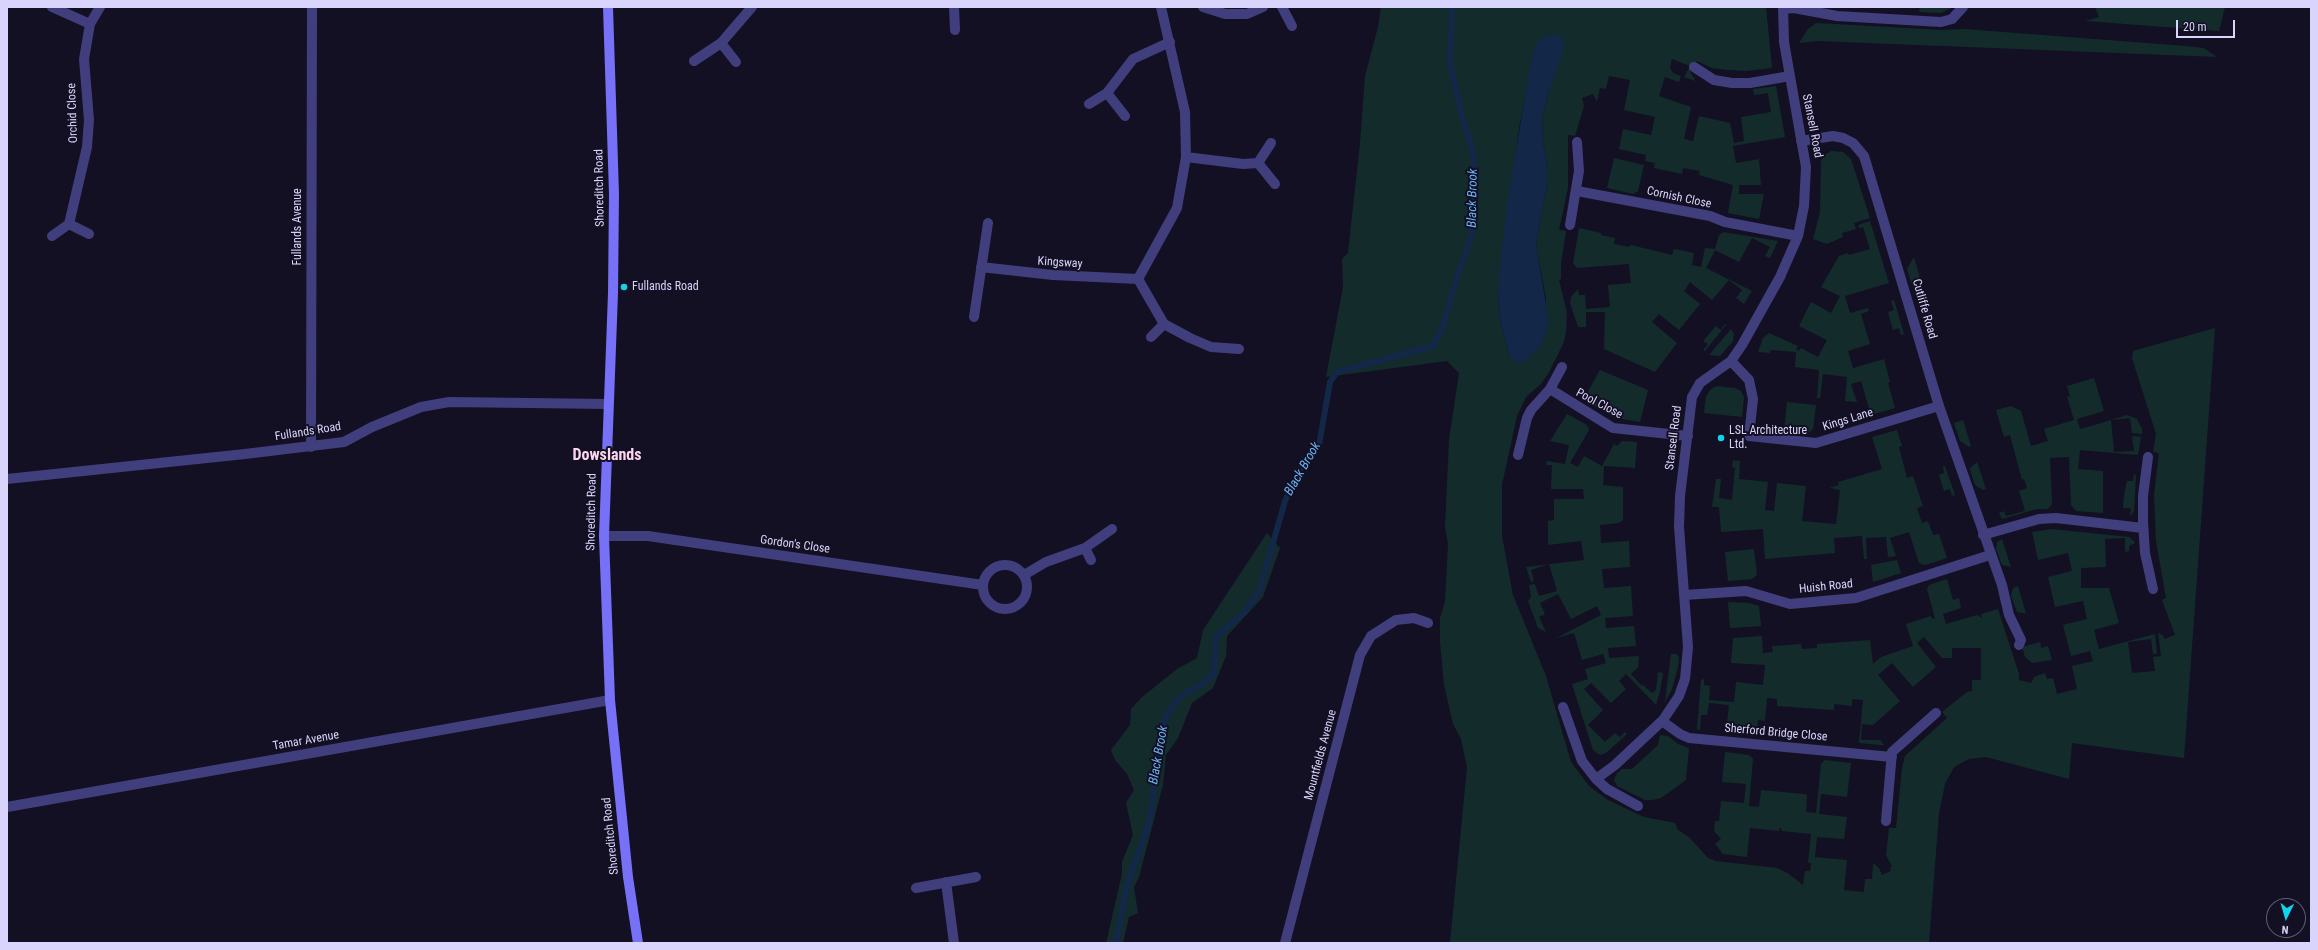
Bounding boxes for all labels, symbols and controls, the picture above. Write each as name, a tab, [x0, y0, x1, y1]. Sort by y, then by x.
scale bar	[2178, 12, 2237, 38]
text: 20 m	[2183, 20, 2207, 34]
street label: Orchid Close	[65, 83, 81, 143]
street label: Stansell Road	[1799, 93, 1825, 159]
street label: Shoreditch Road	[592, 149, 608, 227]
water label: Black Brook	[1465, 168, 1481, 228]
street label: Cornish Close	[1645, 184, 1713, 212]
street label: Fullands Avenue	[291, 188, 305, 266]
street label: Kingsway	[1037, 254, 1083, 272]
street label: Cutliffe Road	[1909, 277, 1939, 341]
place label: Fullands Road	[632, 280, 699, 294]
marker: Fullands Road	[619, 282, 629, 292]
street label: Pool Close	[1573, 386, 1625, 422]
street label: Stansell Road	[1663, 405, 1685, 471]
street label: Kings Lane	[1821, 405, 1875, 435]
street label: Fullands Road	[274, 420, 342, 444]
place label: LSL Architecture Ltd.	[1729, 424, 1807, 452]
marker: LSL Architecture Ltd.	[1716, 433, 1726, 443]
water label: Black Brook	[1281, 439, 1325, 499]
district label: Dowslands	[572, 446, 642, 466]
street label: Shoreditch Road	[584, 473, 600, 551]
street label: Gordon's Close	[759, 533, 831, 557]
street label: Huish Road	[1798, 577, 1854, 597]
street label: Mountfields Avenue	[1302, 708, 1340, 802]
street label: Sherford Bridge Close	[1724, 721, 1828, 745]
water label: Black Brook	[1146, 724, 1172, 786]
street label: Tamar Avenue	[272, 728, 340, 754]
street label: Shoreditch Road	[600, 797, 622, 875]
north arrow	[2266, 898, 2306, 938]
text: N	[2281, 923, 2289, 936]

